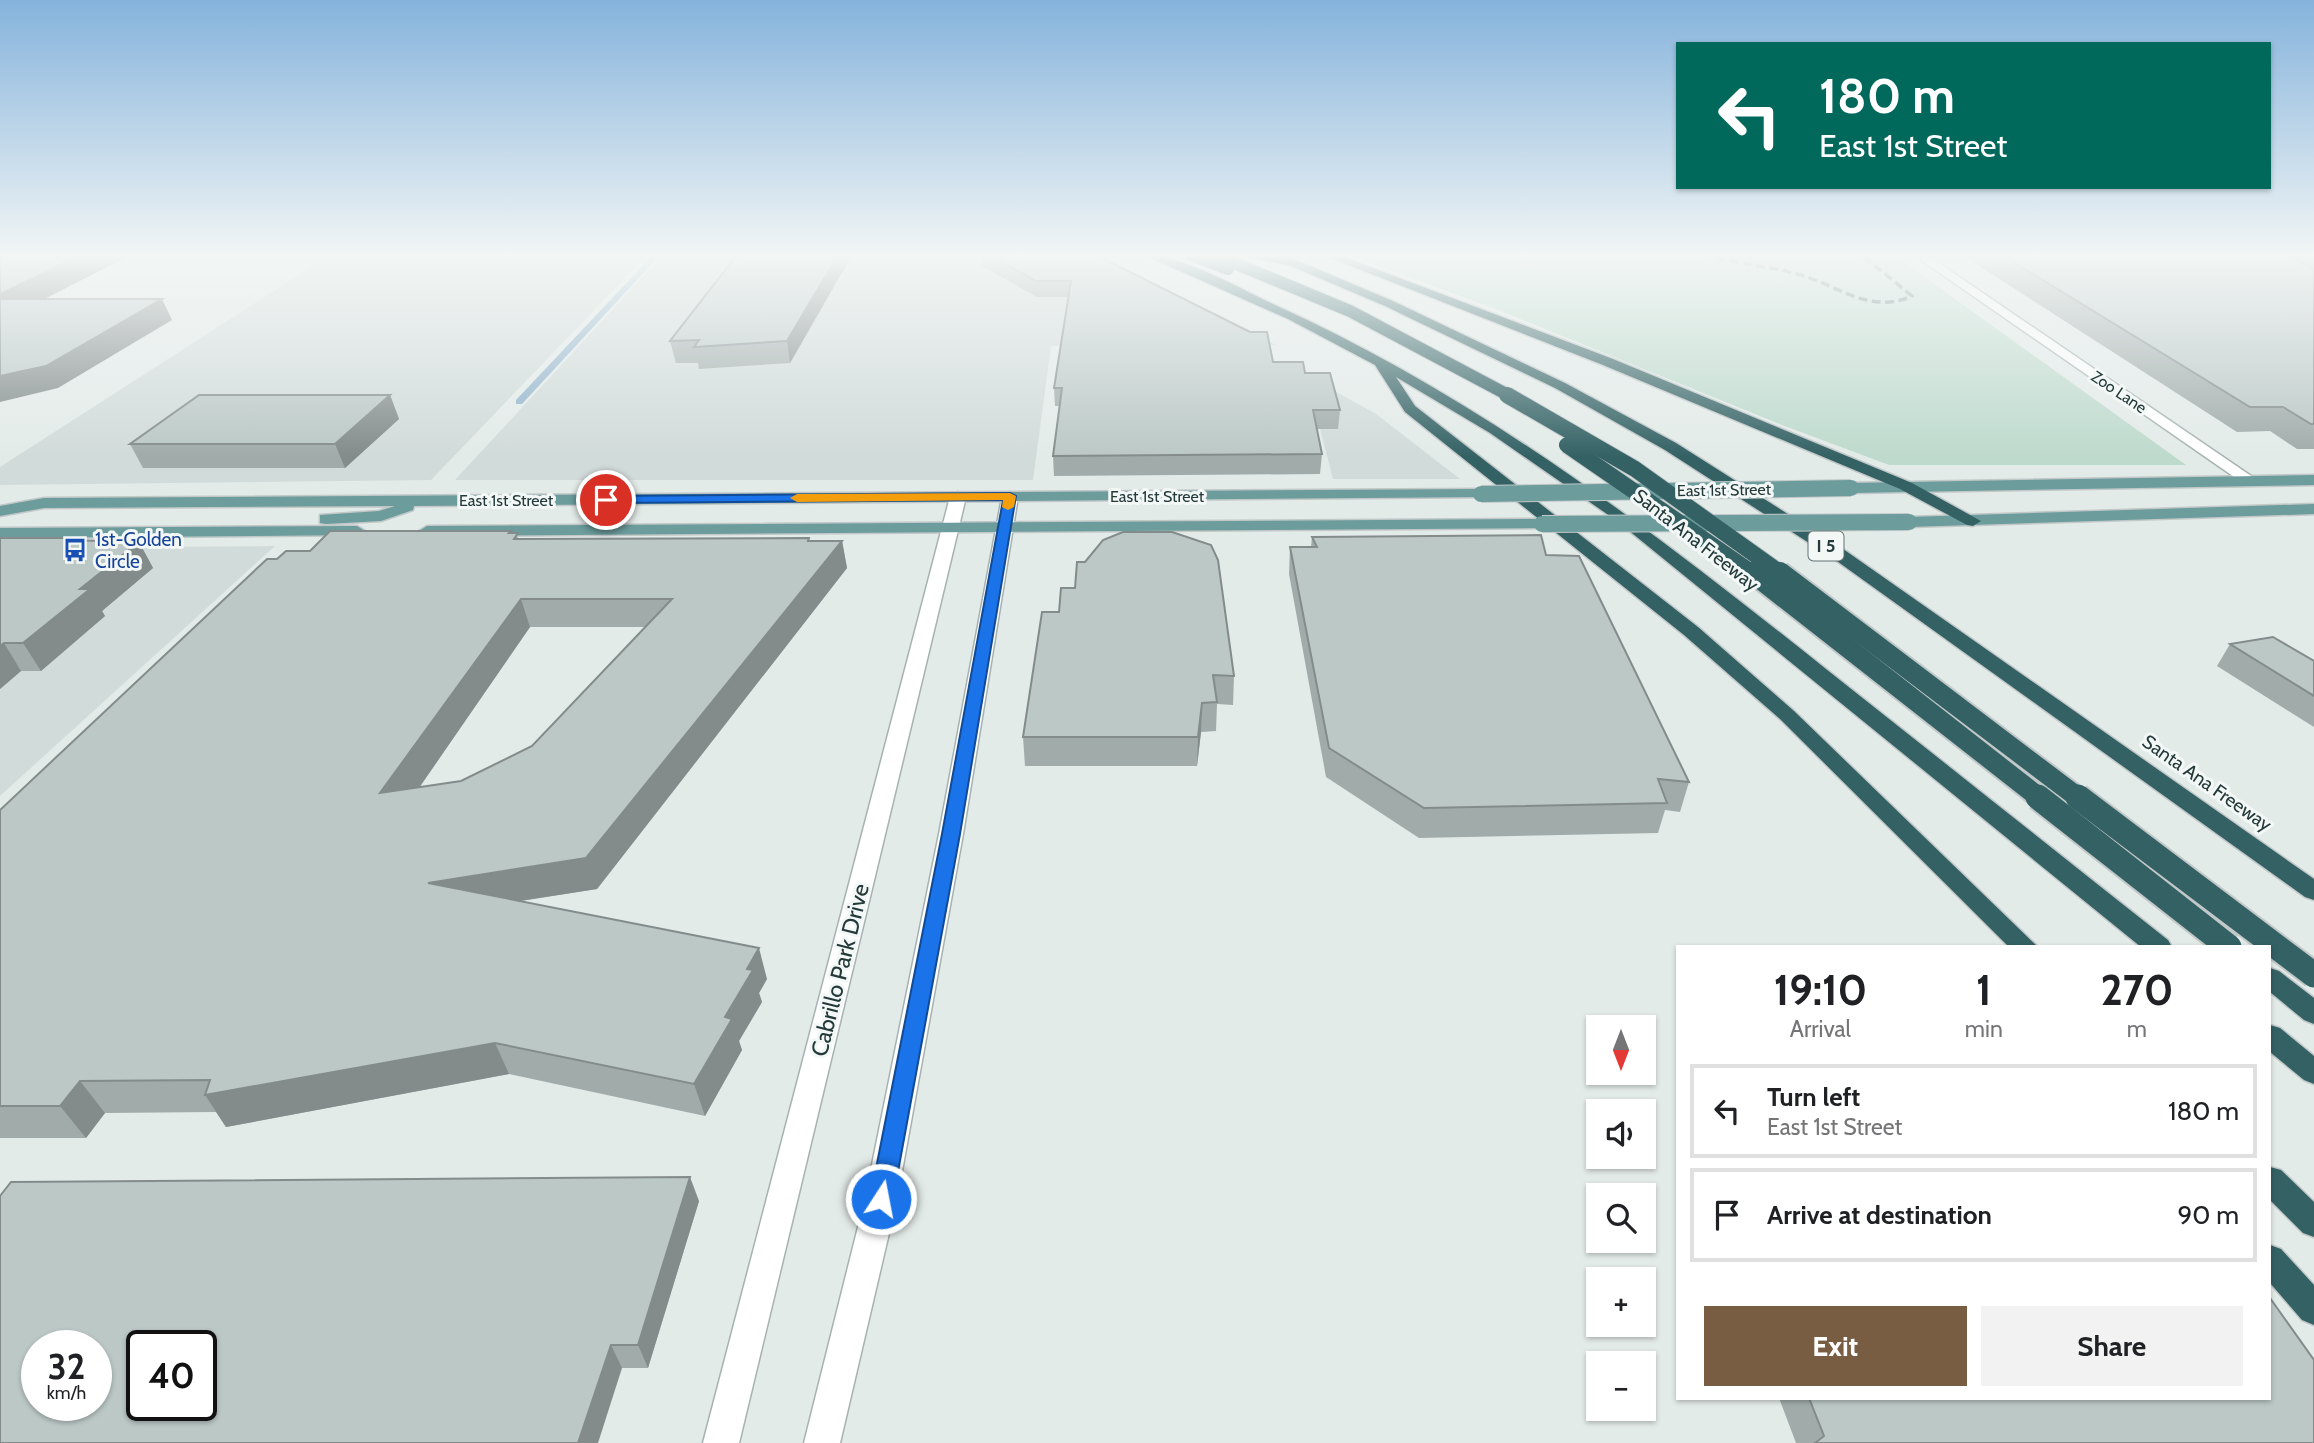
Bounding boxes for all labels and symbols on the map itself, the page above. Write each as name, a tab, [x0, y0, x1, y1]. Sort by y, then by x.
street label: Zoo Lane	[2088, 367, 2150, 417]
pin	[576, 470, 636, 530]
street label: East 1st Street	[1677, 480, 1772, 500]
street label: Santa Ana Freeway	[1629, 484, 1763, 596]
street label: East 1st Street	[1110, 487, 1205, 506]
street label: East 1st Street	[459, 491, 554, 510]
place label: 1st-Golden Circle	[95, 528, 182, 573]
road number: I 5	[1808, 532, 1843, 560]
bus stop icon: 1st-Golden Circle	[61, 536, 89, 564]
street label: Santa Ana Freeway	[2138, 730, 2276, 836]
street label: Cabrillo Park Drive	[805, 881, 875, 1059]
north arrow	[1586, 1015, 1656, 1085]
position arrow	[844, 1162, 918, 1236]
speed limit sign: 40	[126, 1330, 217, 1421]

